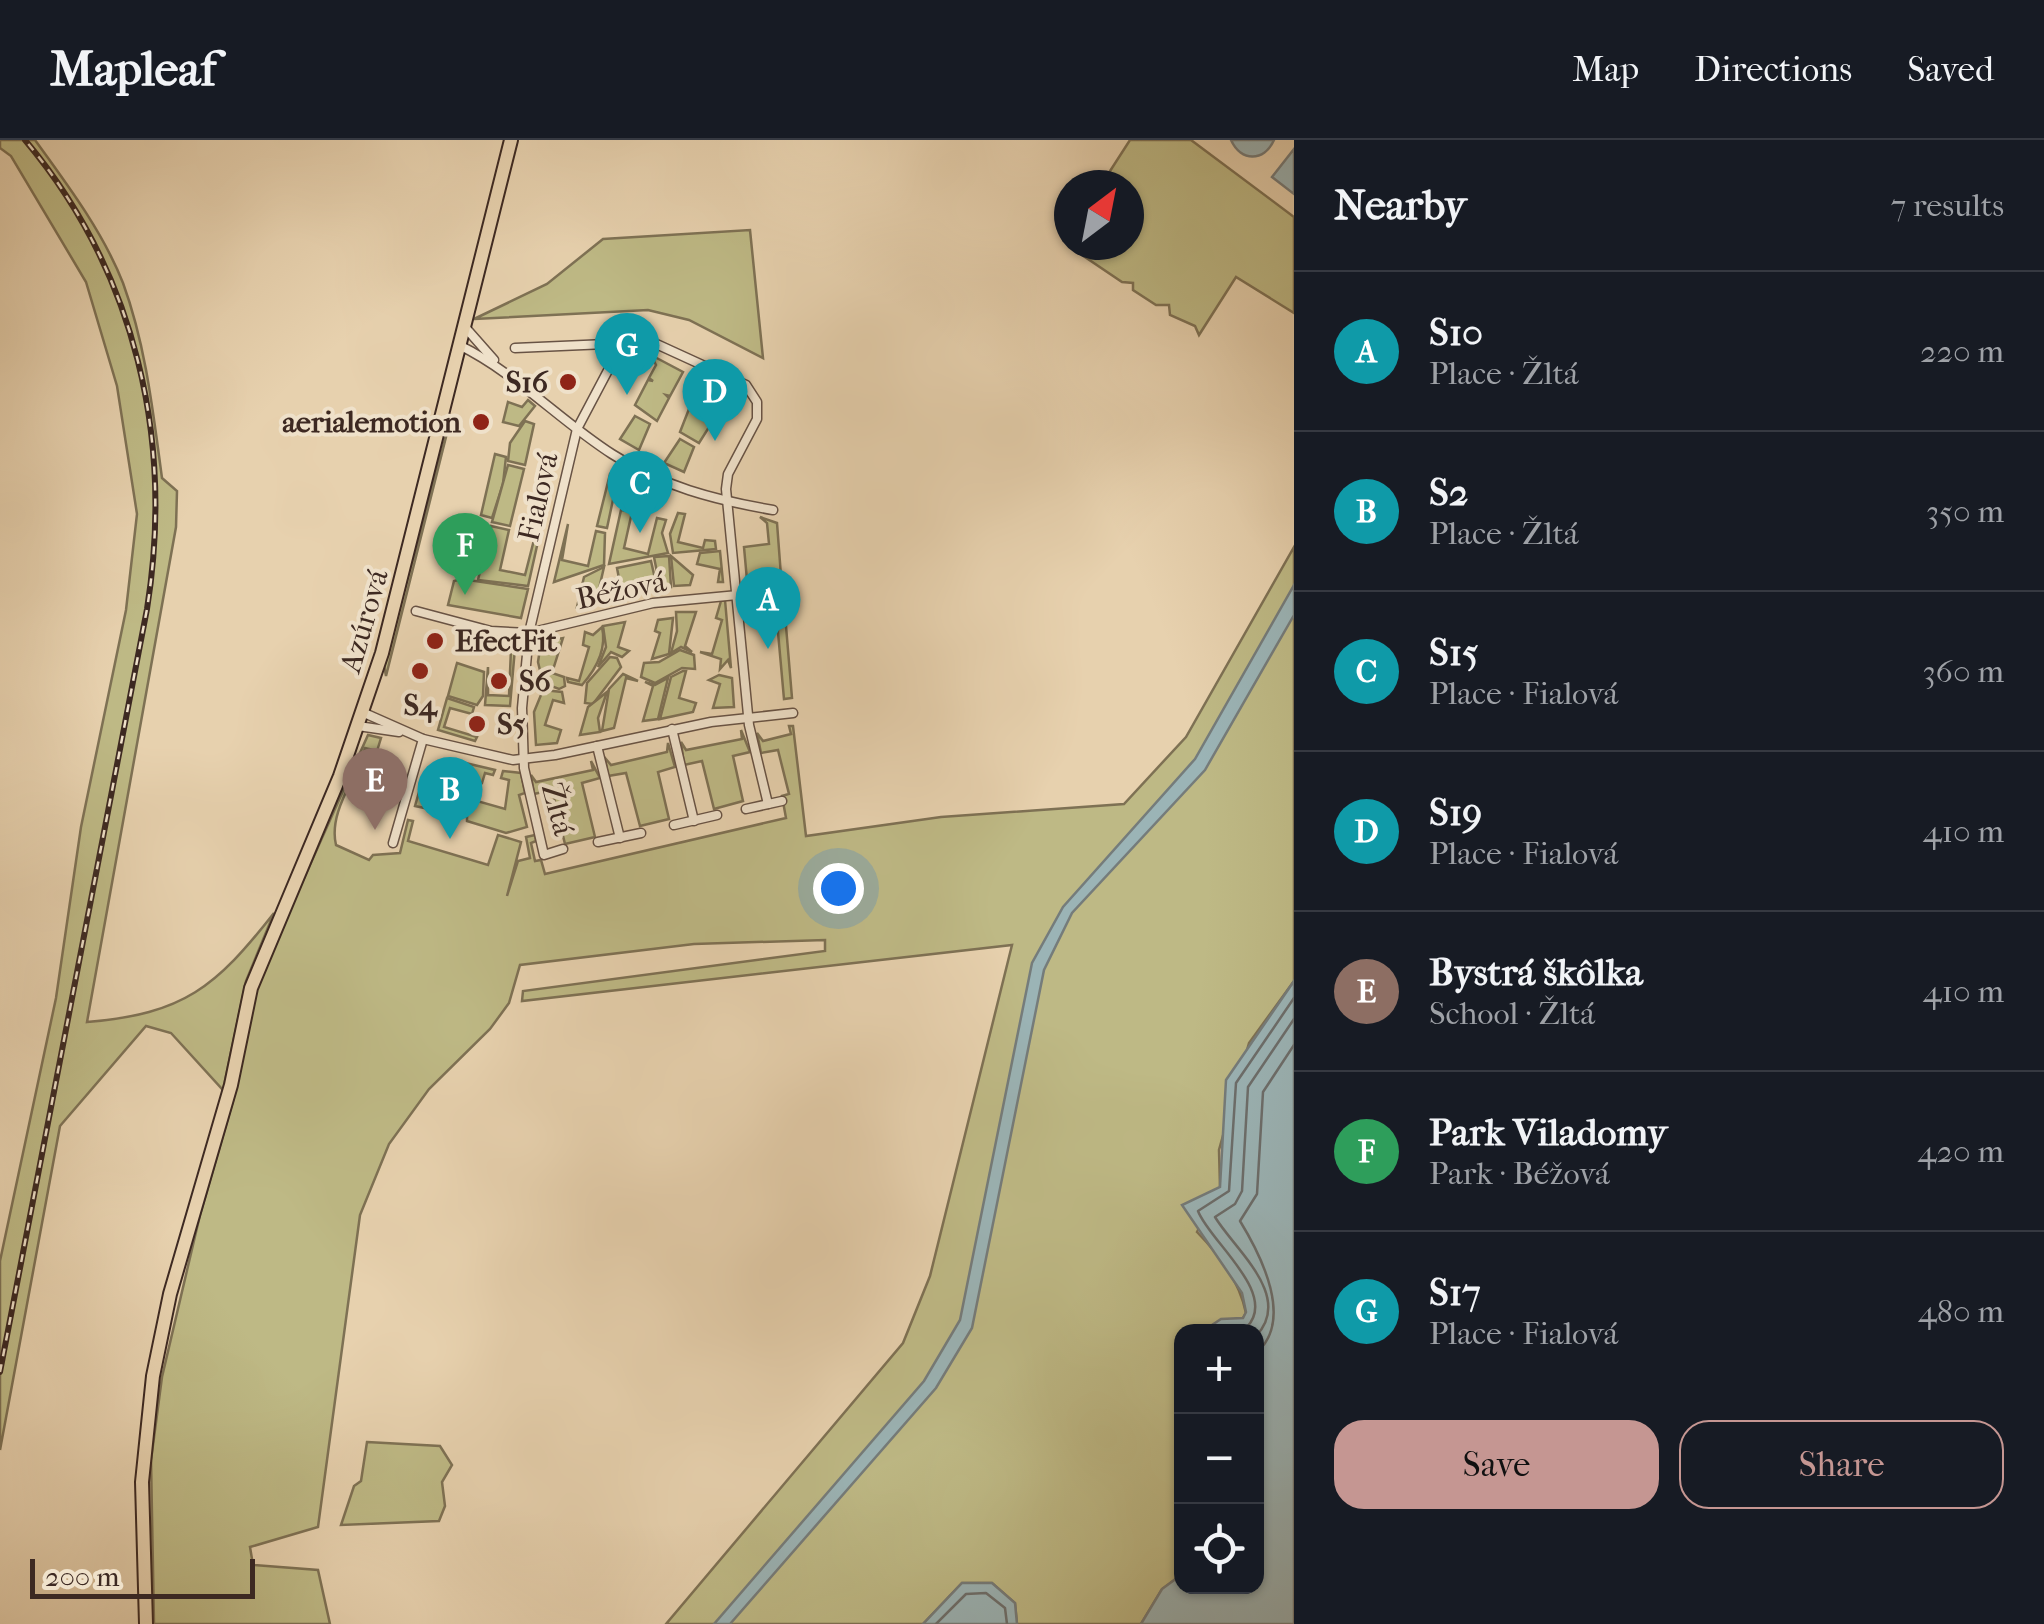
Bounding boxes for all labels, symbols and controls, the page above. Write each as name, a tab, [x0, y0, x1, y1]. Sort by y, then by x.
text: Mapleaf	[50, 41, 216, 97]
text: Map	[1572, 49, 1639, 90]
text: Directions	[1694, 49, 1852, 90]
text: Saved	[1907, 49, 1994, 90]
north arrow	[1054, 170, 1144, 260]
text: Nearby	[1334, 181, 1466, 230]
text: 7 results	[1891, 187, 2004, 224]
text: S10	[1429, 310, 1483, 355]
pin: G	[594, 312, 660, 395]
text: A	[1356, 333, 1377, 370]
text: 220 m	[1920, 333, 2004, 370]
text: Place · Žltá	[1429, 355, 1579, 392]
pin: D	[682, 358, 748, 441]
place label: S16	[506, 365, 549, 400]
marker: S16	[557, 371, 579, 393]
place label: aerialemotion	[282, 405, 462, 440]
marker: aerialemotion	[470, 411, 492, 433]
street label: Fialová	[511, 448, 566, 545]
pin: C	[608, 450, 672, 533]
text: S2	[1429, 470, 1468, 515]
text: B	[1356, 493, 1377, 530]
text: 350 m	[1926, 493, 2004, 530]
pin: F	[432, 512, 498, 595]
text: Place · Žltá	[1429, 515, 1579, 552]
street label: Béžová	[573, 564, 670, 617]
street label: Azúrová	[333, 565, 396, 678]
pin: A	[736, 566, 800, 649]
place label: EfectFit	[455, 624, 557, 659]
marker: EfectFit	[424, 630, 446, 652]
text: S15	[1429, 630, 1478, 675]
text: C	[1356, 653, 1377, 690]
text: 360 m	[1922, 653, 2004, 690]
marker: S4	[409, 660, 431, 682]
place label: S6	[519, 664, 551, 699]
marker: S6	[488, 670, 510, 692]
text: Place · Fialová	[1429, 675, 1618, 712]
place label: S4	[403, 688, 438, 724]
place label: S5	[497, 707, 525, 742]
marker: S5	[466, 713, 488, 735]
pin: E	[342, 748, 408, 830]
pin: B	[418, 756, 482, 839]
street label: Žltá	[534, 779, 582, 840]
text: S19	[1429, 790, 1482, 835]
text: D	[1354, 813, 1379, 850]
text: 410 m	[1923, 813, 2004, 850]
text: Place · Fialová	[1429, 835, 1618, 872]
your location	[813, 863, 864, 914]
text: Bystrá škôlka	[1429, 950, 1643, 995]
text: E	[1357, 973, 1376, 1010]
text: 410 m	[1923, 973, 2004, 1010]
text: School · Žltá	[1429, 995, 1595, 1032]
text: Park Viladomy	[1429, 1110, 1667, 1155]
text: F	[1358, 1133, 1375, 1170]
text: 420 m	[1918, 1133, 2004, 1170]
text: Park · Béžová	[1429, 1155, 1610, 1192]
text: S17	[1429, 1270, 1481, 1315]
text: G	[1355, 1293, 1378, 1330]
text: 480 m	[1918, 1293, 2004, 1330]
text: Place · Fialová	[1429, 1315, 1618, 1352]
map controls	[1174, 1324, 1264, 1594]
button: +	[1174, 1324, 1264, 1414]
button: −	[1174, 1414, 1264, 1504]
button: Save	[1334, 1420, 1659, 1509]
button: Share	[1679, 1420, 2004, 1509]
button: locate	[1174, 1504, 1264, 1594]
scale bar	[30, 1554, 255, 1598]
text: 200 m	[45, 1560, 120, 1593]

